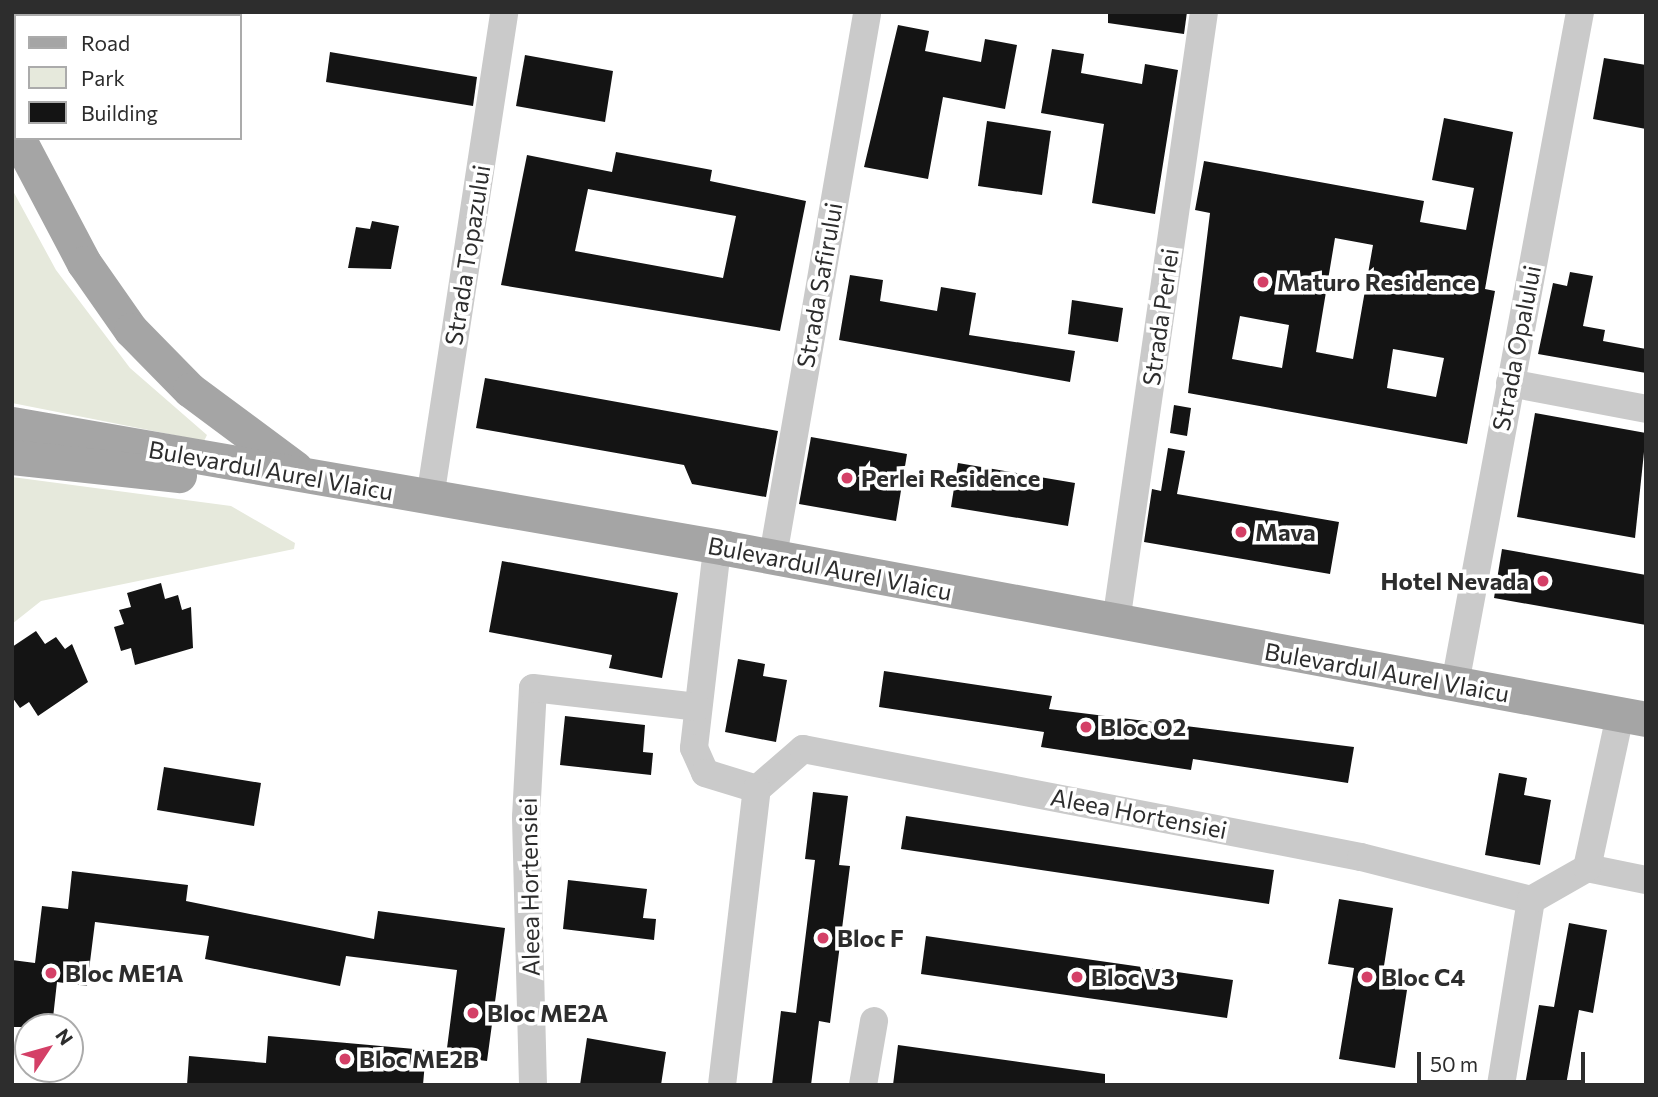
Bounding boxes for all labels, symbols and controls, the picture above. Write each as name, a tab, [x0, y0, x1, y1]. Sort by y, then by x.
legend	[14, 14, 242, 140]
text: Road	[81, 30, 130, 55]
text: Park	[81, 65, 125, 90]
text: Building	[81, 100, 158, 125]
street label: Strada Topazului	[439, 163, 495, 347]
street label: Strada Safirului	[790, 200, 848, 370]
street label: Strada Perlei	[1136, 246, 1184, 388]
street label: Strada Opalului	[1486, 263, 1546, 433]
place label: Maturo Residence	[1277, 268, 1476, 296]
marker: Maturo Residence	[1255, 274, 1271, 290]
street label: Bulevardul Aurel Vlaicu	[146, 434, 396, 506]
place label: Perlei Residence	[861, 464, 1040, 492]
marker: Perlei Residence	[839, 470, 855, 486]
place label: Mava	[1255, 518, 1316, 546]
marker: Mava	[1233, 524, 1249, 540]
street label: Bulevardul Aurel Vlaicu	[706, 530, 954, 606]
place label: Hotel Nevada	[1381, 567, 1529, 595]
marker: Hotel Nevada	[1535, 573, 1551, 589]
street label: Bulevardul Aurel Vlaicu	[1262, 636, 1512, 708]
place label: Bloc O2	[1100, 713, 1186, 741]
marker: Bloc O2	[1078, 719, 1094, 735]
street label: Aleea Hortensiei	[1048, 782, 1230, 844]
street label: Aleea Hortensiei	[513, 797, 545, 977]
place label: Bloc F	[837, 924, 904, 952]
marker: Bloc F	[815, 930, 831, 946]
place label: Bloc ME1A	[65, 959, 184, 987]
place label: Bloc V3	[1091, 963, 1175, 991]
place label: Bloc C4	[1381, 963, 1465, 991]
marker: Bloc ME1A	[43, 965, 59, 981]
marker: Bloc V3	[1069, 969, 1085, 985]
marker: Bloc C4	[1359, 969, 1375, 985]
place label: Bloc ME2A	[487, 999, 608, 1027]
marker: Bloc ME2A	[465, 1005, 481, 1021]
north arrow	[14, 1013, 84, 1083]
text: N	[51, 1024, 78, 1049]
scale bar	[1420, 1038, 1588, 1082]
place label: Bloc ME2B	[359, 1045, 479, 1073]
marker: Bloc ME2B	[337, 1051, 353, 1067]
text: 50 m	[1430, 1051, 1478, 1076]

